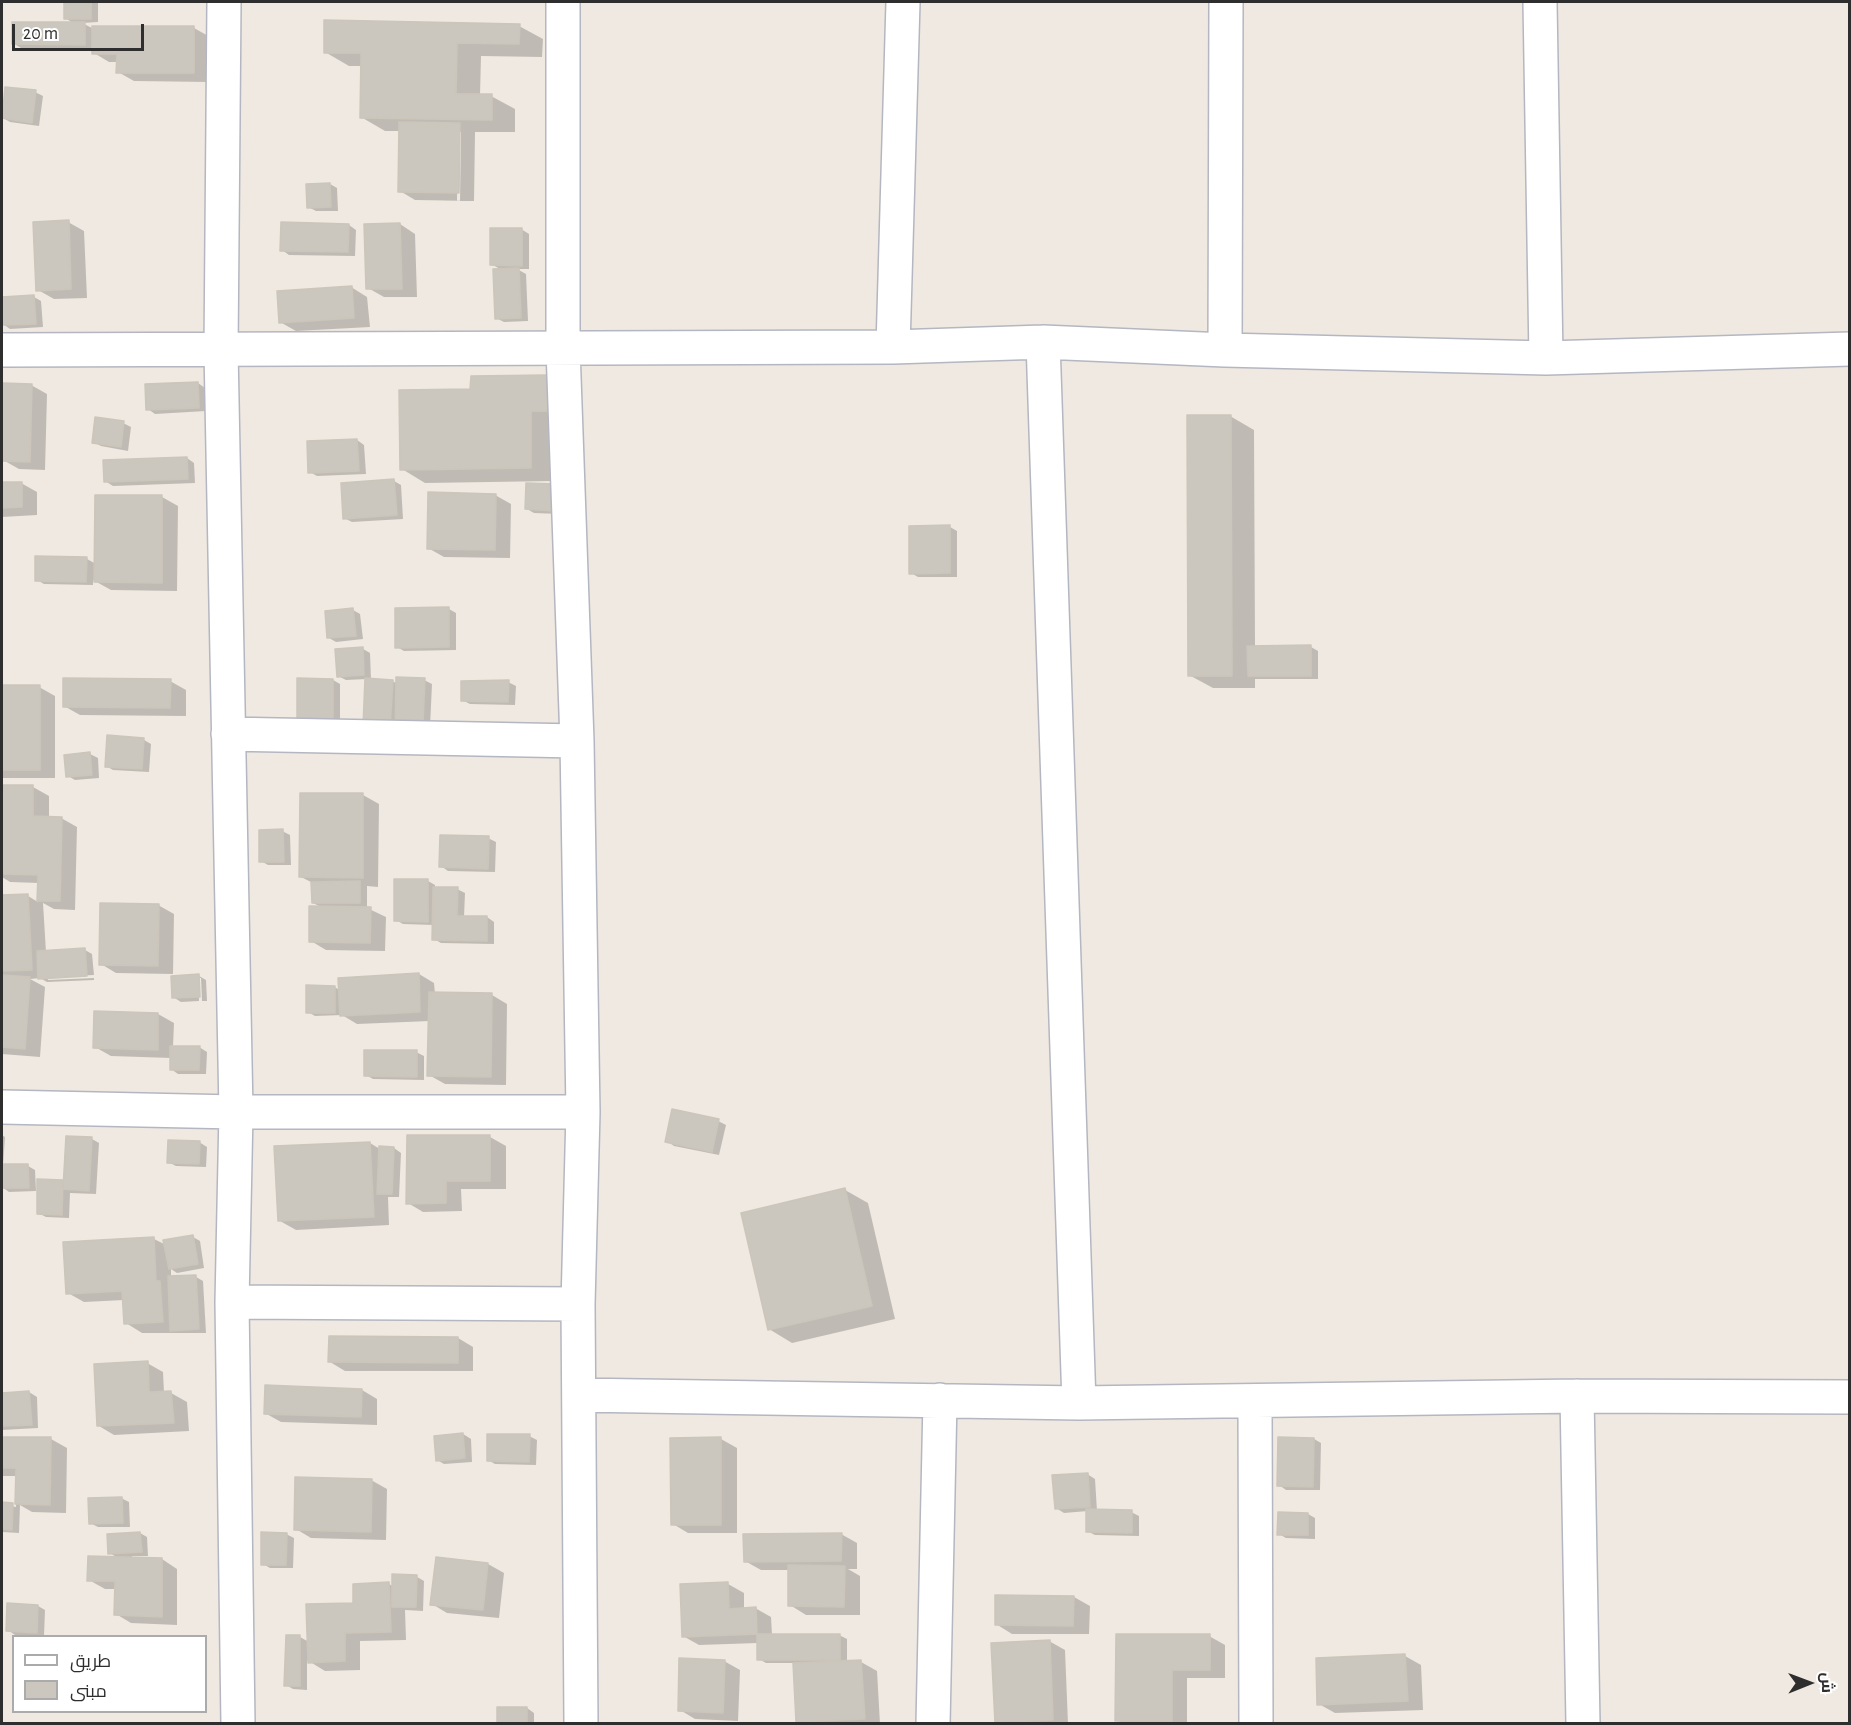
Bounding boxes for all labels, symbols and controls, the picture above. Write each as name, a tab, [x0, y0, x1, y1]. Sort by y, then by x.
scale bar	[15, 12, 147, 50]
text: 20 m	[23, 25, 58, 43]
legend	[12, 1635, 207, 1713]
text: طريق	[70, 1653, 111, 1671]
north arrow	[1779, 1653, 1839, 1713]
text: ش	[1819, 1672, 1835, 1693]
text: مبنى	[70, 1683, 107, 1701]

